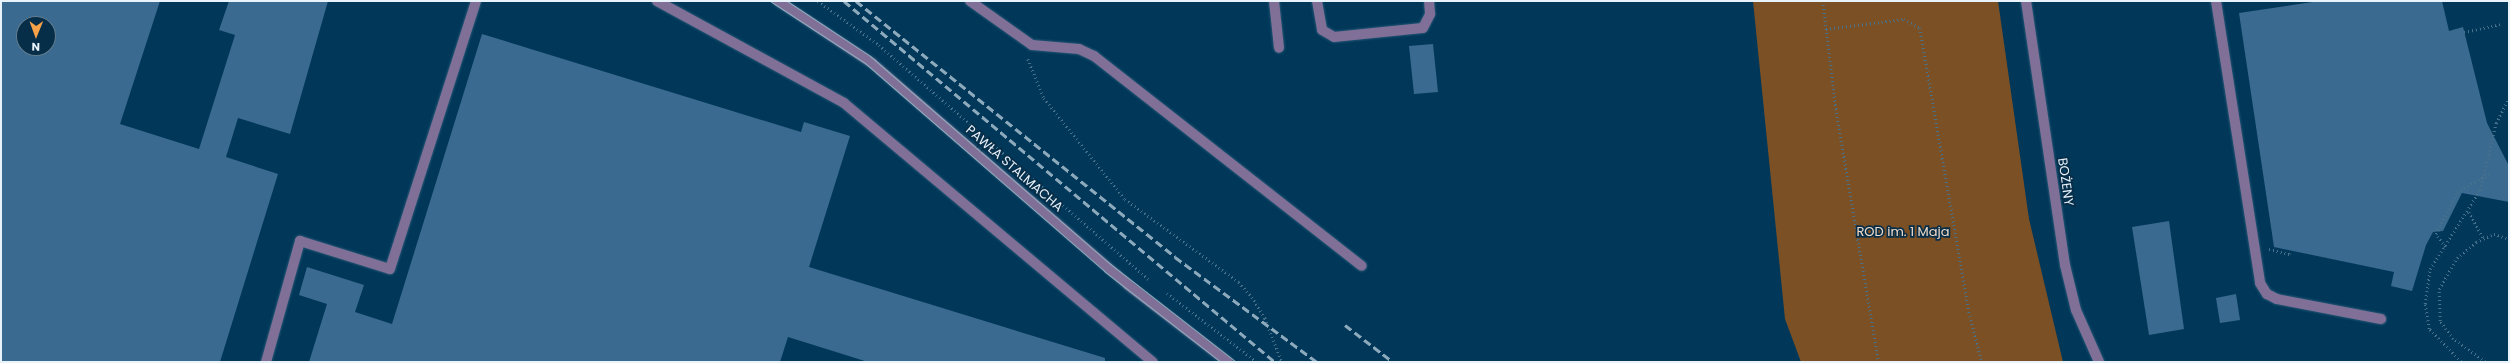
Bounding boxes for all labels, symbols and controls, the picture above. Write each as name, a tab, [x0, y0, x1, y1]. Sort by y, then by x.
north arrow	[16, 16, 56, 56]
text: N	[32, 39, 40, 55]
street label: PAWŁA STALMACHA	[962, 123, 1066, 215]
street label: BOŻENY	[2054, 157, 2076, 207]
park label: ROD im. 1 Maja	[1856, 224, 1950, 240]

